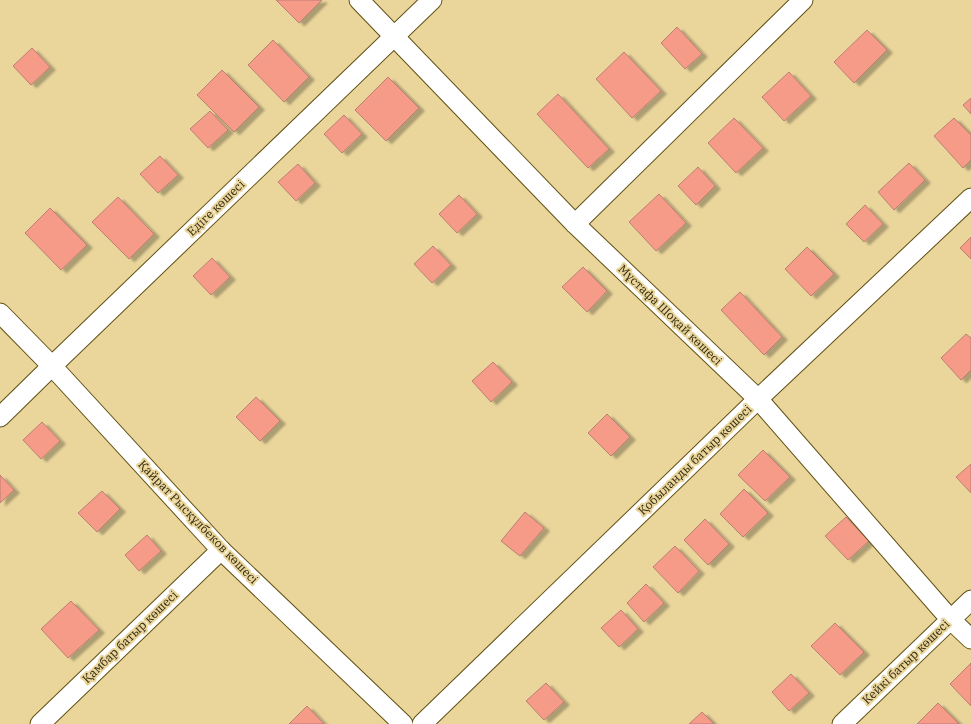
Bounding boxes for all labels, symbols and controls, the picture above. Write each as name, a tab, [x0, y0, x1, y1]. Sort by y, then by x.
street label: Едіге көшесі	[184, 176, 248, 239]
street label: Мұстафа Шоқай көшесі	[615, 261, 725, 368]
street label: Қобыланды батыр көшесі	[635, 401, 755, 518]
street label: Қайрат Рысқұлбеков көшесі	[135, 457, 262, 587]
street label: Қамбар батыр көшесі	[79, 587, 181, 686]
street label: Кейкі батыр көшесі	[859, 616, 953, 707]

